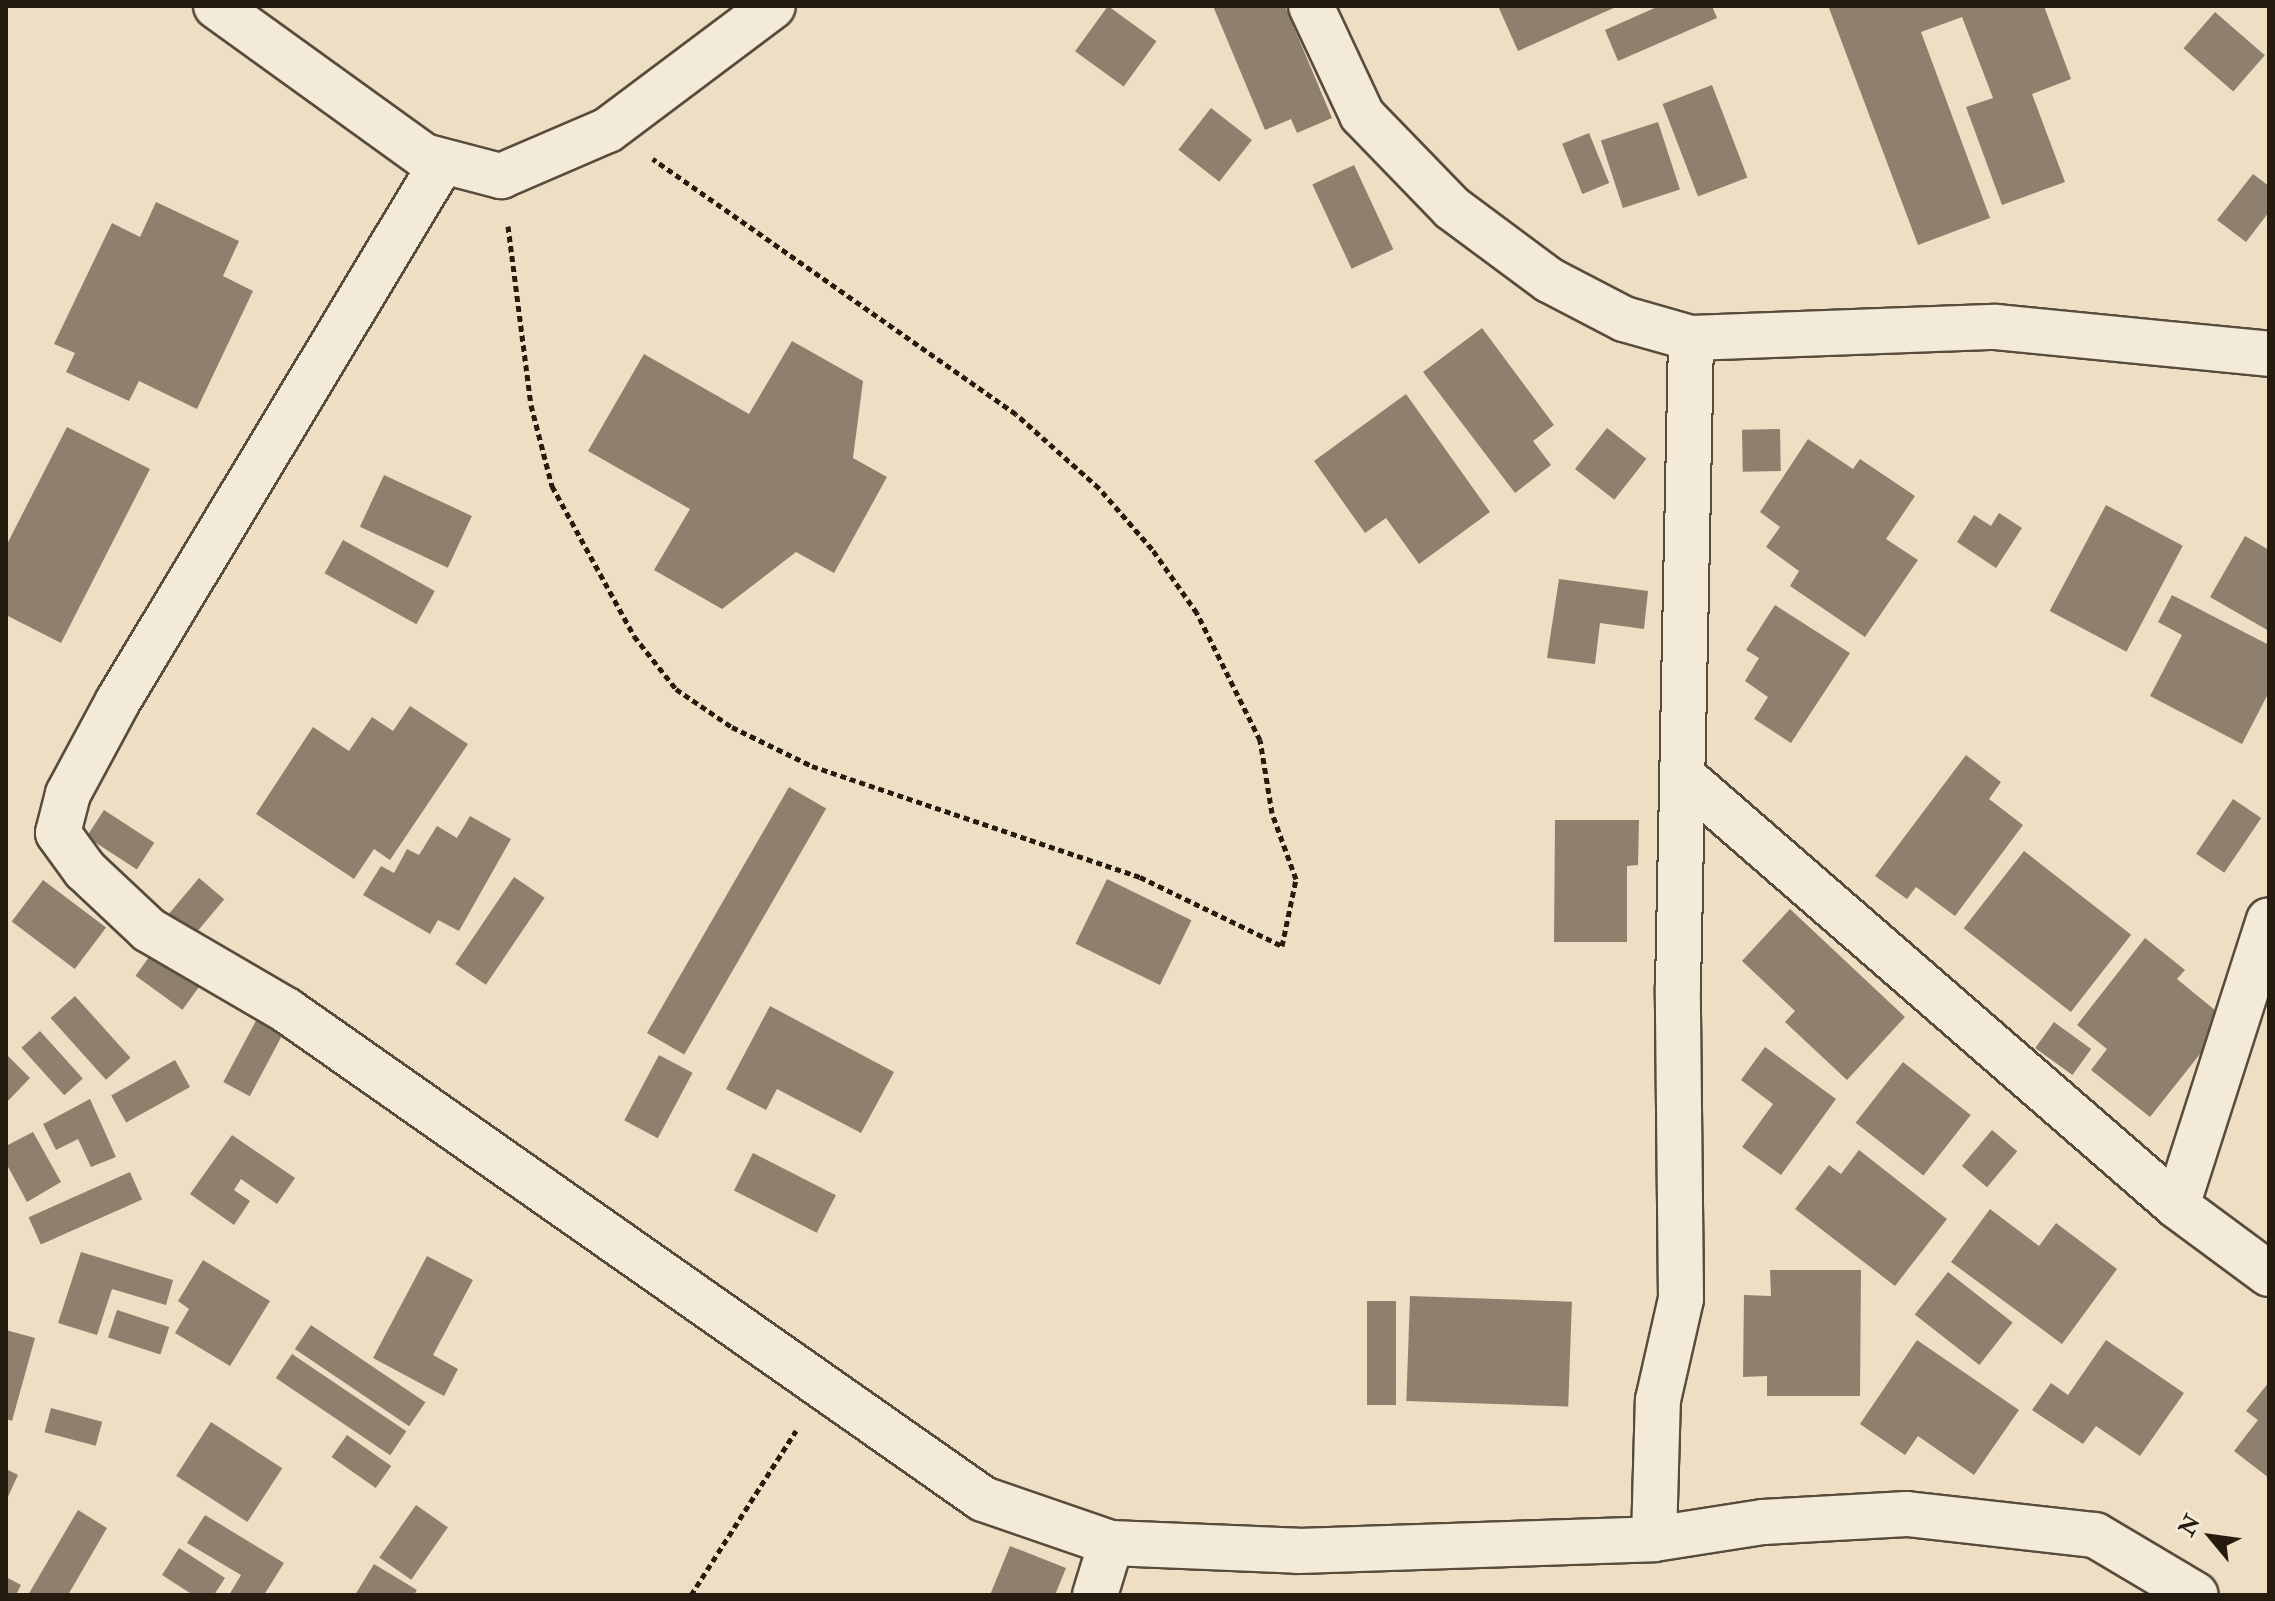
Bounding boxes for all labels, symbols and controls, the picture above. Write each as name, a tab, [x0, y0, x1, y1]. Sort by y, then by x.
north arrow	[2171, 1497, 2251, 1577]
text: N	[2173, 1510, 2207, 1541]

